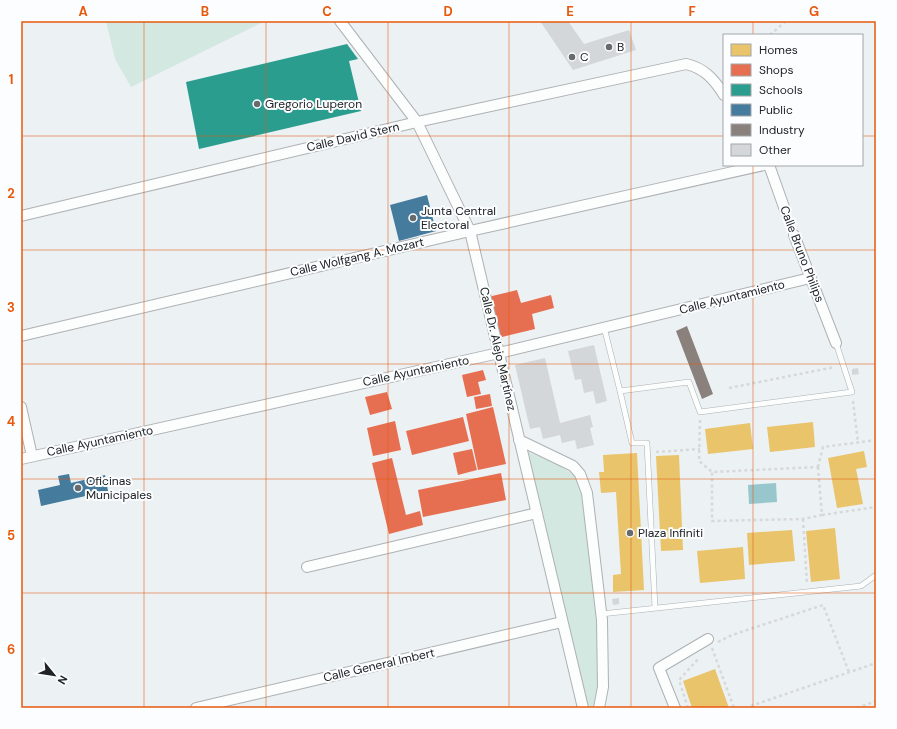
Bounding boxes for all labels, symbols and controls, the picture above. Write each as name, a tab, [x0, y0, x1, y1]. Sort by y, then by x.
text: A	[78, 3, 88, 20]
text: B	[201, 3, 209, 20]
text: C	[322, 3, 332, 20]
text: D	[443, 3, 453, 20]
text: E	[566, 3, 574, 20]
text: F	[688, 3, 696, 20]
text: G	[809, 3, 819, 20]
legend	[723, 34, 863, 166]
place label: B	[617, 39, 624, 55]
marker: B	[604, 42, 614, 52]
text: Homes	[759, 42, 798, 58]
place label: C	[580, 49, 589, 65]
marker: C	[567, 52, 577, 62]
text: Shops	[759, 62, 794, 78]
text: 1	[9, 71, 13, 88]
text: Schools	[759, 82, 803, 98]
place label: Gregorio Luperon	[265, 96, 362, 112]
marker: Gregorio Luperon	[252, 99, 262, 109]
text: Public	[759, 102, 793, 118]
street label: Calle David Stern	[305, 119, 401, 155]
text: Industry	[759, 122, 805, 138]
text: Other	[759, 142, 792, 158]
text: 2	[7, 185, 15, 202]
place label: Junta Central Electoral	[421, 203, 496, 233]
street label: Calle Bruno Philips	[776, 203, 828, 305]
marker: Junta Central Electoral	[408, 213, 418, 223]
street label: Calle Wolfgang A. Mozart	[289, 234, 426, 280]
street label: Calle Ayuntamiento	[678, 276, 786, 318]
street label: Calle Dr. Alejo Martínez	[476, 286, 520, 412]
text: 3	[7, 299, 15, 316]
street label: Calle Ayuntamiento	[361, 352, 471, 390]
text: 4	[7, 413, 15, 430]
street label: Calle Ayuntamiento	[45, 422, 155, 460]
place label: Oficinas Municipales	[86, 473, 152, 503]
marker: Oficinas Municipales	[73, 483, 83, 493]
place label: Plaza Infiniti	[638, 525, 703, 541]
text: 5	[7, 527, 15, 544]
marker: Plaza Infiniti	[625, 528, 635, 538]
text: 6	[7, 641, 15, 658]
street label: Calle General Imbert	[322, 644, 437, 686]
north arrow	[34, 655, 74, 695]
text: N	[55, 673, 71, 687]

